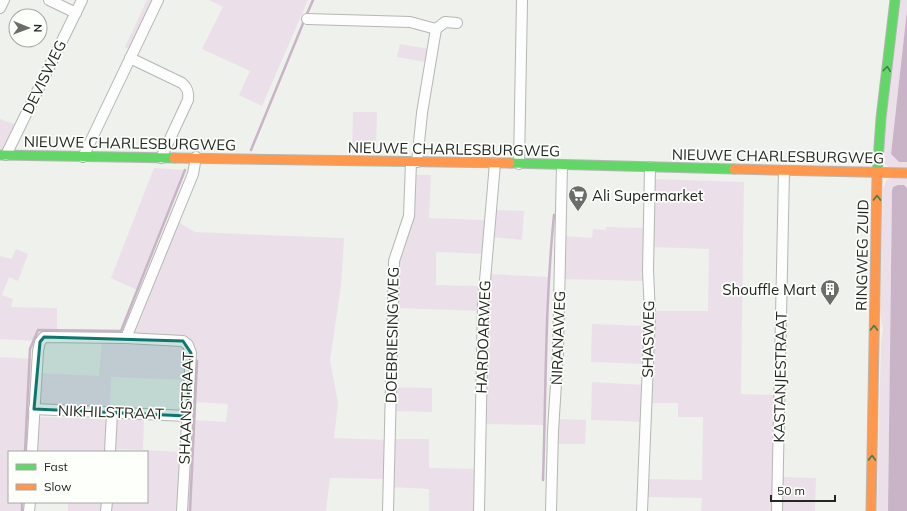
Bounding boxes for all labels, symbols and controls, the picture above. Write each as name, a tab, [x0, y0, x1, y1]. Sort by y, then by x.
north arrow	[8, 8, 48, 48]
text: N	[31, 24, 45, 32]
street label: DEVISWEG	[18, 37, 70, 117]
one-way arrow	[882, 66, 891, 72]
street label: NIEUWE CHARLESBURGWEG	[24, 132, 236, 154]
street label: NIEUWE CHARLESBURGWEG	[348, 138, 560, 160]
street label: NIEUWE CHARLESBURGWEG	[672, 145, 884, 167]
supermarket icon: Ali Supermarket	[567, 184, 589, 212]
place label: Ali Supermarket	[592, 186, 703, 205]
one-way arrow	[873, 195, 881, 201]
street label: RINGWEG ZUID	[852, 199, 872, 311]
street label: DOEBRIESINGWEG	[381, 267, 403, 403]
building icon: Shouffle Mart	[819, 278, 841, 306]
street label: HARDOARWEG	[472, 280, 494, 394]
place label: Shouffle Mart	[722, 280, 816, 299]
street label: NIRANAWEG	[547, 291, 569, 385]
street label: SHASWEG	[638, 300, 658, 378]
street label: KASTANJESTRAAT	[769, 311, 791, 443]
one-way arrow	[870, 325, 879, 331]
street label: SHAANSTRAAT	[175, 351, 197, 465]
street label: NIKHILSTRAAT	[58, 401, 164, 423]
legend	[8, 451, 148, 503]
one-way arrow	[868, 455, 876, 461]
text: Fast	[44, 459, 68, 474]
scale bar	[771, 477, 835, 503]
text: Slow	[44, 479, 72, 494]
text: 50 m	[777, 483, 805, 498]

